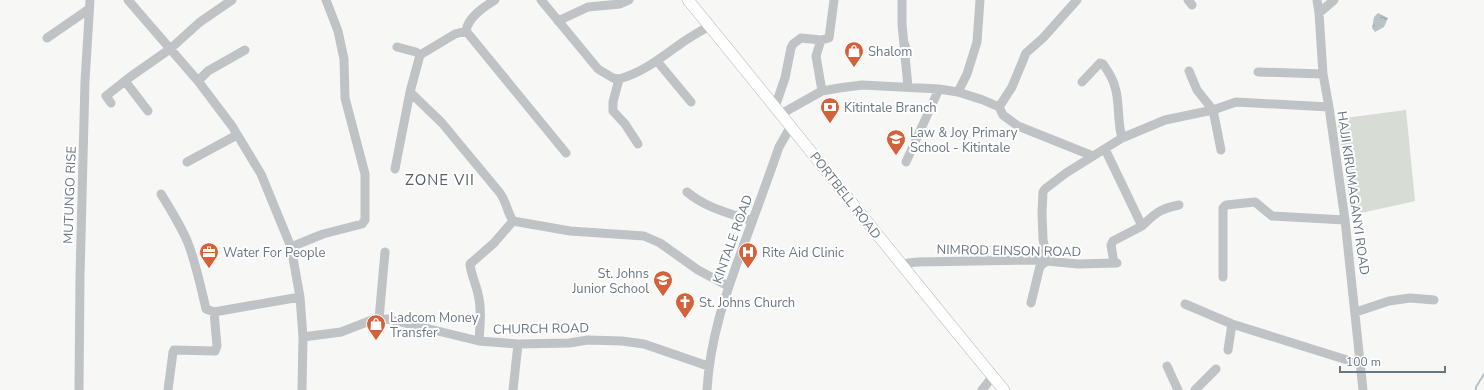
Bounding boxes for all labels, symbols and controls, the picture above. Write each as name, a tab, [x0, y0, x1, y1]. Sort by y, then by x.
shop icon: Shalom	[843, 40, 865, 68]
place label: Shalom	[868, 43, 912, 61]
bank icon: Kitintale Branch	[819, 96, 841, 124]
place label: Kitintale Branch	[844, 99, 937, 117]
street label: HAJJI KIRUMAGANYI ROAD	[1333, 110, 1373, 276]
place label: Law & Joy Primary School - Kitintale	[910, 124, 1018, 157]
school or university icon: Law & Joy Primary School - Kitintale	[885, 128, 907, 156]
street label: MUTUNGO RISE	[59, 146, 81, 244]
street label: PORTBELL ROAD	[806, 148, 885, 243]
district label: ZONE VII	[405, 170, 475, 190]
street label: KINTALE ROAD	[709, 193, 757, 286]
office icon: Water For People	[198, 241, 220, 269]
hospital icon: Rite Aid Clinic	[737, 241, 759, 269]
street label: NIMROD EINSON ROAD	[936, 241, 1081, 261]
place label: Water For People	[223, 244, 325, 262]
place label: Rite Aid Clinic	[762, 244, 844, 262]
place label: St. Johns Junior School	[571, 265, 649, 298]
school or university icon: St. Johns Junior School	[652, 269, 674, 297]
church icon: St. Johns Church	[674, 291, 696, 319]
place label: St. Johns Church	[699, 294, 795, 312]
place label: Ladcom Money Transfer	[390, 309, 479, 342]
shop icon: Ladcom Money Transfer	[365, 313, 387, 341]
street label: CHURCH ROAD	[493, 319, 589, 339]
scale bar	[1340, 348, 1445, 374]
text: 100 m	[1346, 354, 1381, 370]

